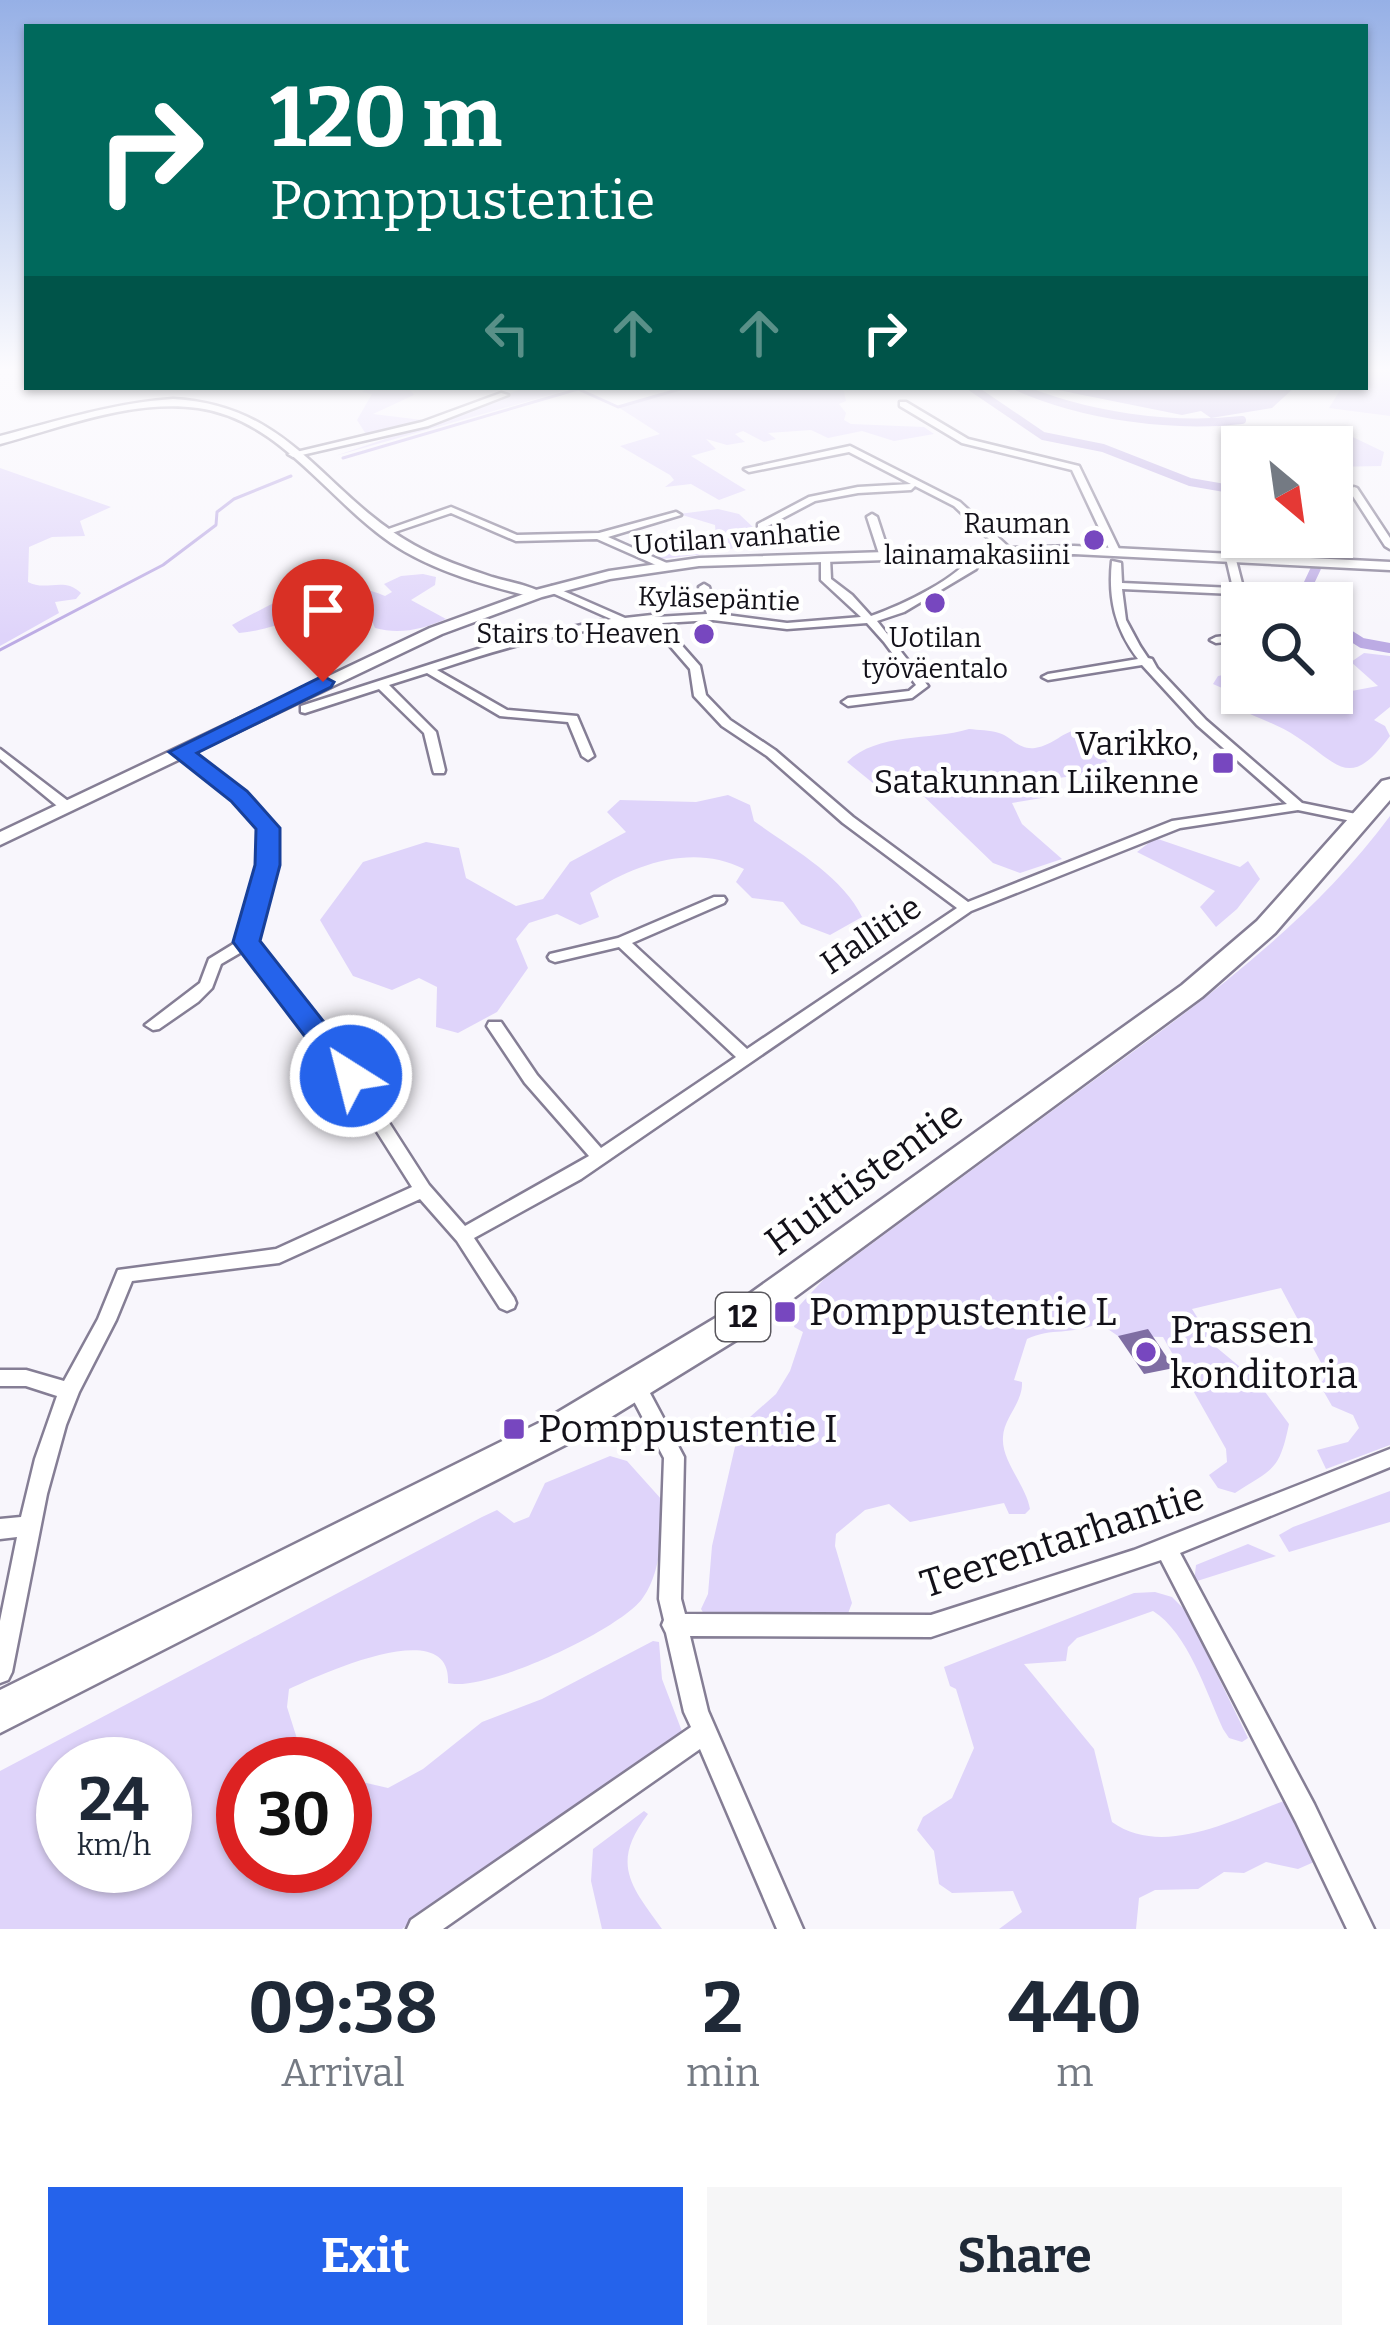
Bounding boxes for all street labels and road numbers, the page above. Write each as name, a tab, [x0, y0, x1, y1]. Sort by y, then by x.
street label: Uotilan vanhatie	[632, 515, 842, 561]
street label: Kyläsepäntie	[637, 580, 801, 618]
street label: Hallitie	[813, 887, 929, 983]
street label: Huittistentie	[757, 1091, 971, 1265]
road number: 12	[716, 1293, 770, 1341]
street label: Teerentarhantie	[915, 1473, 1209, 1607]

